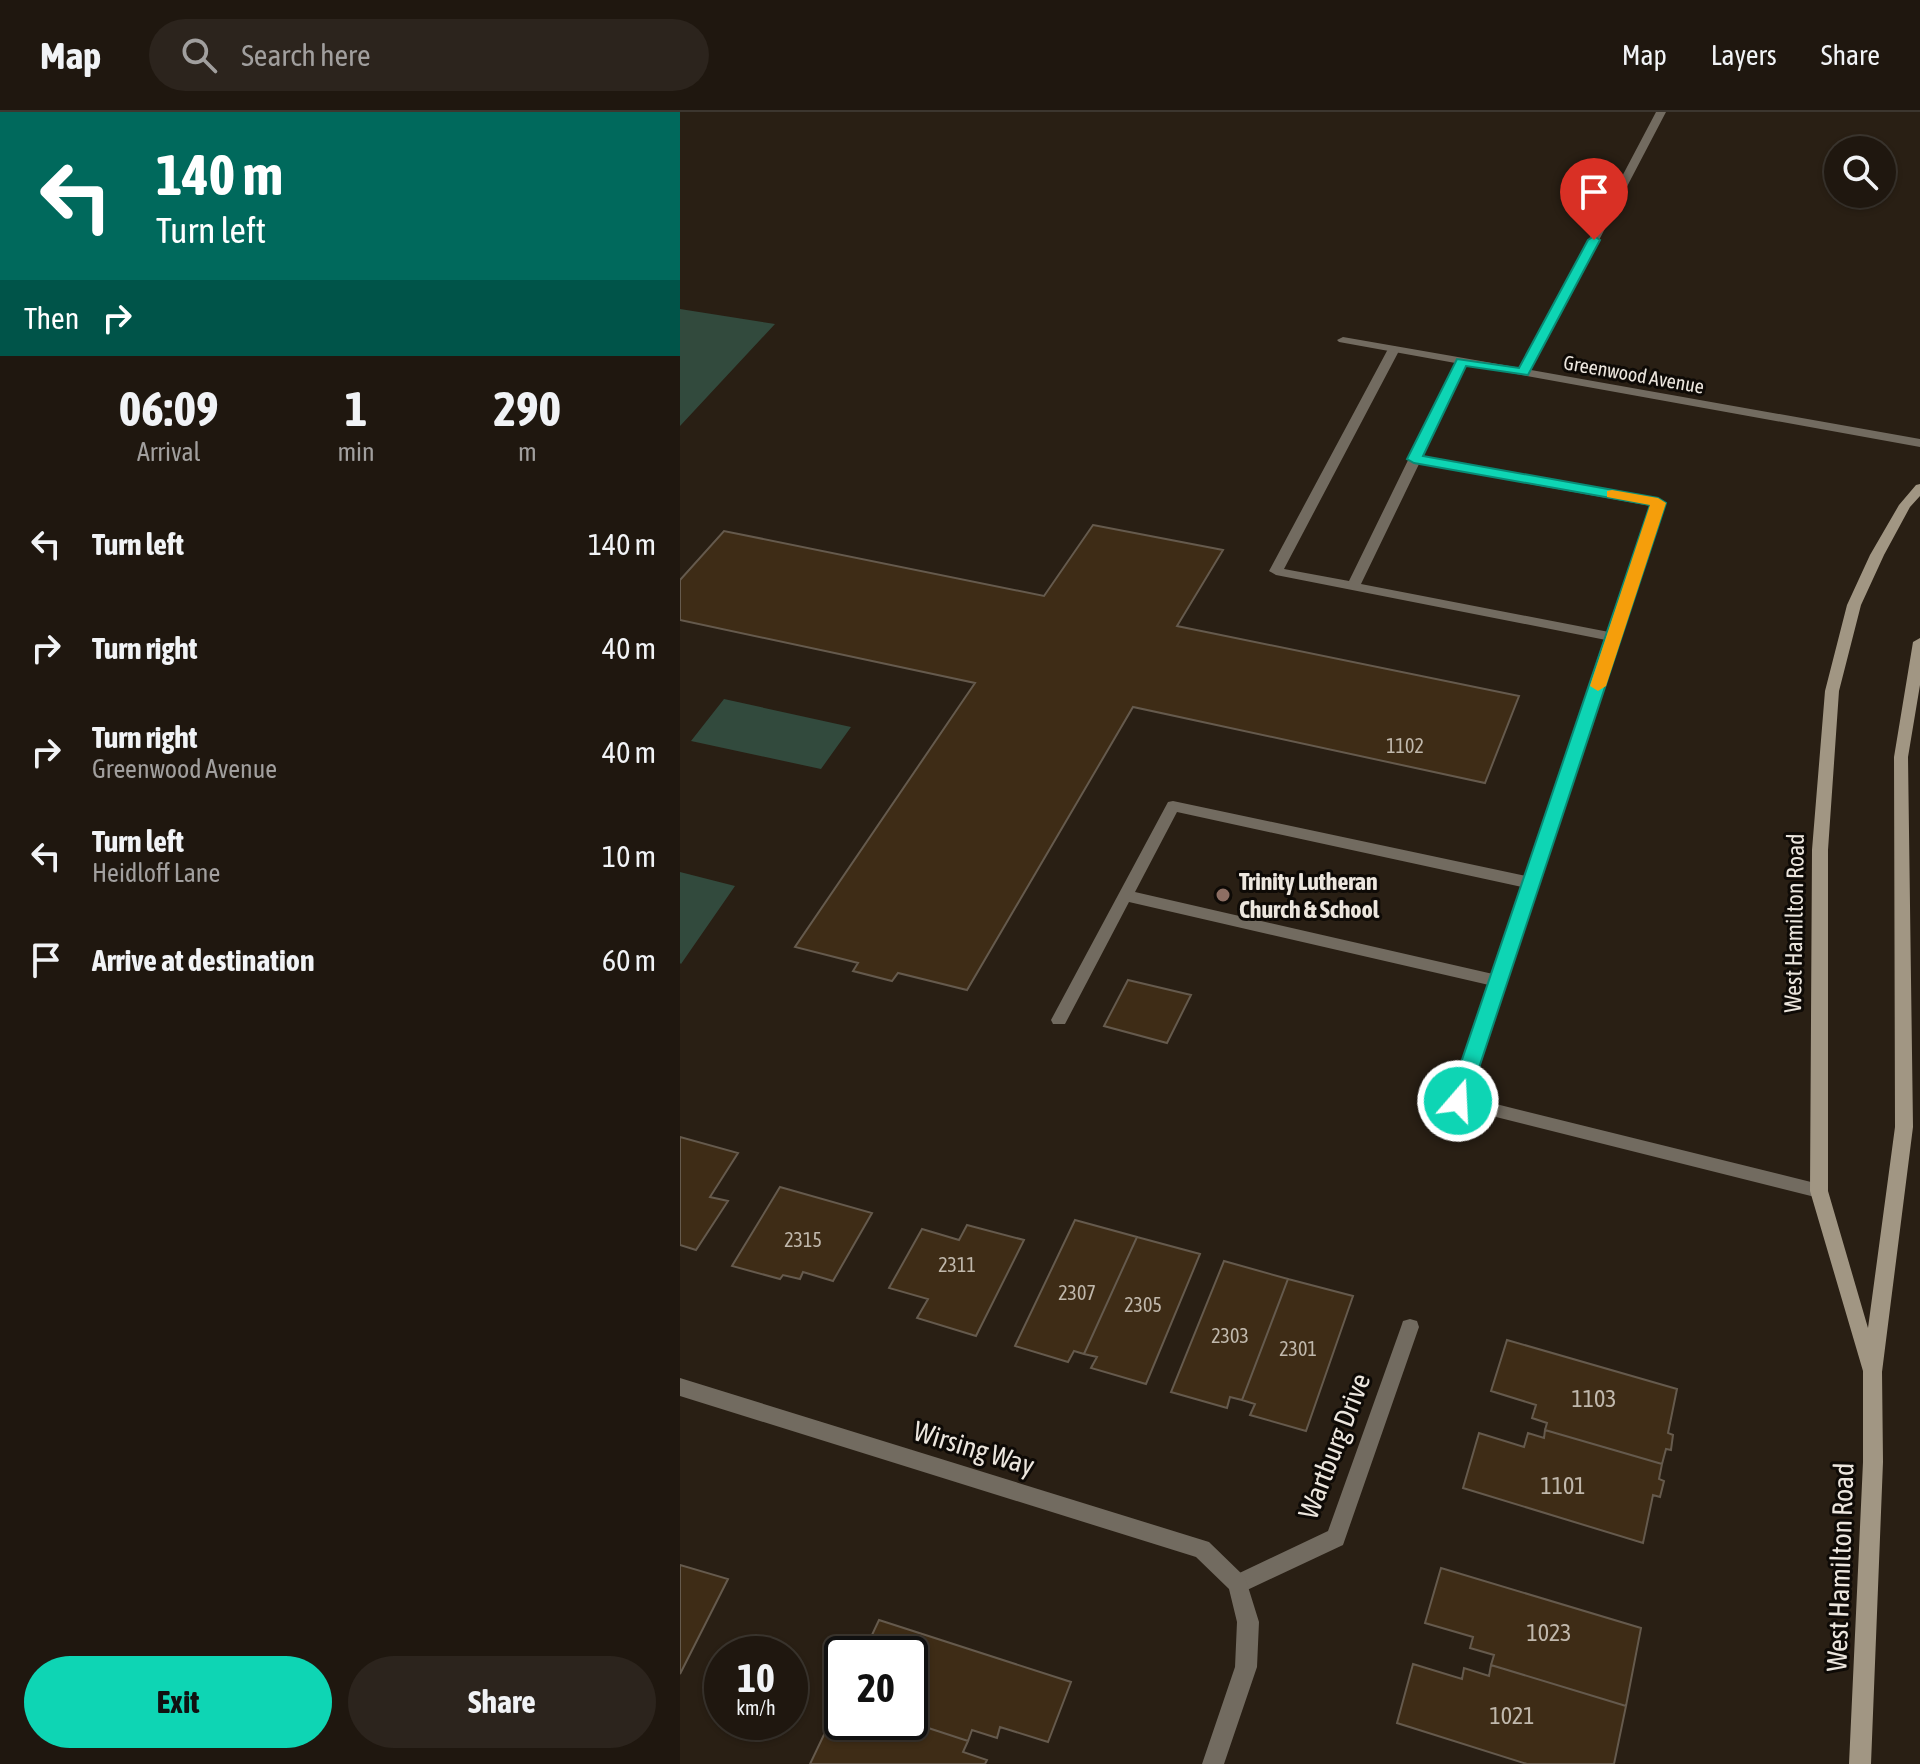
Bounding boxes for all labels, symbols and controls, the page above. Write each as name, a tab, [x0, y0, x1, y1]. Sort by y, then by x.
search box	[149, 19, 709, 91]
icon: search	[177, 33, 221, 77]
text: Map	[40, 34, 101, 77]
text: Search here	[241, 38, 371, 72]
text: Map	[1622, 39, 1667, 71]
text: Layers	[1711, 39, 1777, 71]
text: Share	[1821, 39, 1880, 71]
map controls	[1824, 136, 1896, 208]
button: search	[1824, 136, 1896, 208]
text: 140 m	[156, 143, 283, 207]
icon: left	[24, 144, 128, 248]
pin	[1560, 158, 1628, 240]
icon: arrive	[1572, 170, 1616, 214]
text: Turn left	[156, 209, 266, 251]
icon: right	[95, 296, 139, 340]
text: Then	[24, 301, 79, 335]
street label: Greenwood Avenue	[1562, 350, 1706, 398]
text: 06:09	[119, 381, 219, 436]
text: 1	[345, 381, 367, 436]
text: 290	[494, 381, 561, 436]
text: Arrival	[137, 437, 200, 467]
text: min	[337, 437, 375, 467]
text: m	[518, 437, 537, 467]
icon: left	[24, 522, 68, 566]
text: Turn left	[92, 527, 184, 561]
text: 140 m	[588, 527, 656, 561]
icon: right	[24, 626, 68, 670]
text: Turn right	[92, 631, 198, 665]
text: 40 m	[602, 631, 656, 665]
text: Turn right	[92, 720, 198, 754]
icon: right	[24, 730, 68, 774]
house number: 1102	[1386, 734, 1424, 757]
text: 40 m	[602, 735, 656, 769]
text: Greenwood Avenue	[92, 754, 277, 784]
text: Turn left	[92, 824, 184, 858]
street label: West Hamilton Road	[1779, 833, 1809, 1013]
icon: left	[24, 834, 68, 878]
text: 10 m	[602, 839, 656, 873]
text: Heidloff Lane	[92, 858, 220, 888]
place label: Trinity Lutheran Church & School	[1239, 868, 1380, 923]
marker: Trinity Lutheran Church & School	[1214, 886, 1232, 904]
icon: arrive	[24, 938, 68, 982]
text: Arrive at destination	[92, 943, 314, 977]
text: 60 m	[602, 943, 656, 977]
position arrow	[1416, 1059, 1500, 1143]
house number: 2315	[784, 1228, 822, 1251]
house number: 2311	[938, 1253, 976, 1276]
house number: 2307	[1058, 1281, 1096, 1304]
house number: 2305	[1124, 1293, 1162, 1316]
house number: 2303	[1211, 1324, 1249, 1347]
house number: 2301	[1279, 1337, 1317, 1360]
street label: Wartburg Drive	[1292, 1369, 1376, 1523]
house number: 1103	[1571, 1385, 1617, 1412]
street label: Wirsing Way	[910, 1414, 1038, 1482]
street label: West Hamilton Road	[1820, 1462, 1860, 1672]
house number: 1101	[1540, 1472, 1586, 1499]
house number: 1023	[1526, 1619, 1572, 1646]
speed limit sign: 20	[824, 1636, 928, 1740]
text: 10	[737, 1655, 775, 1700]
button: Exit	[24, 1656, 332, 1748]
button: Share	[348, 1656, 656, 1748]
text: km/h	[736, 1696, 776, 1719]
house number: 1021	[1489, 1702, 1535, 1729]

